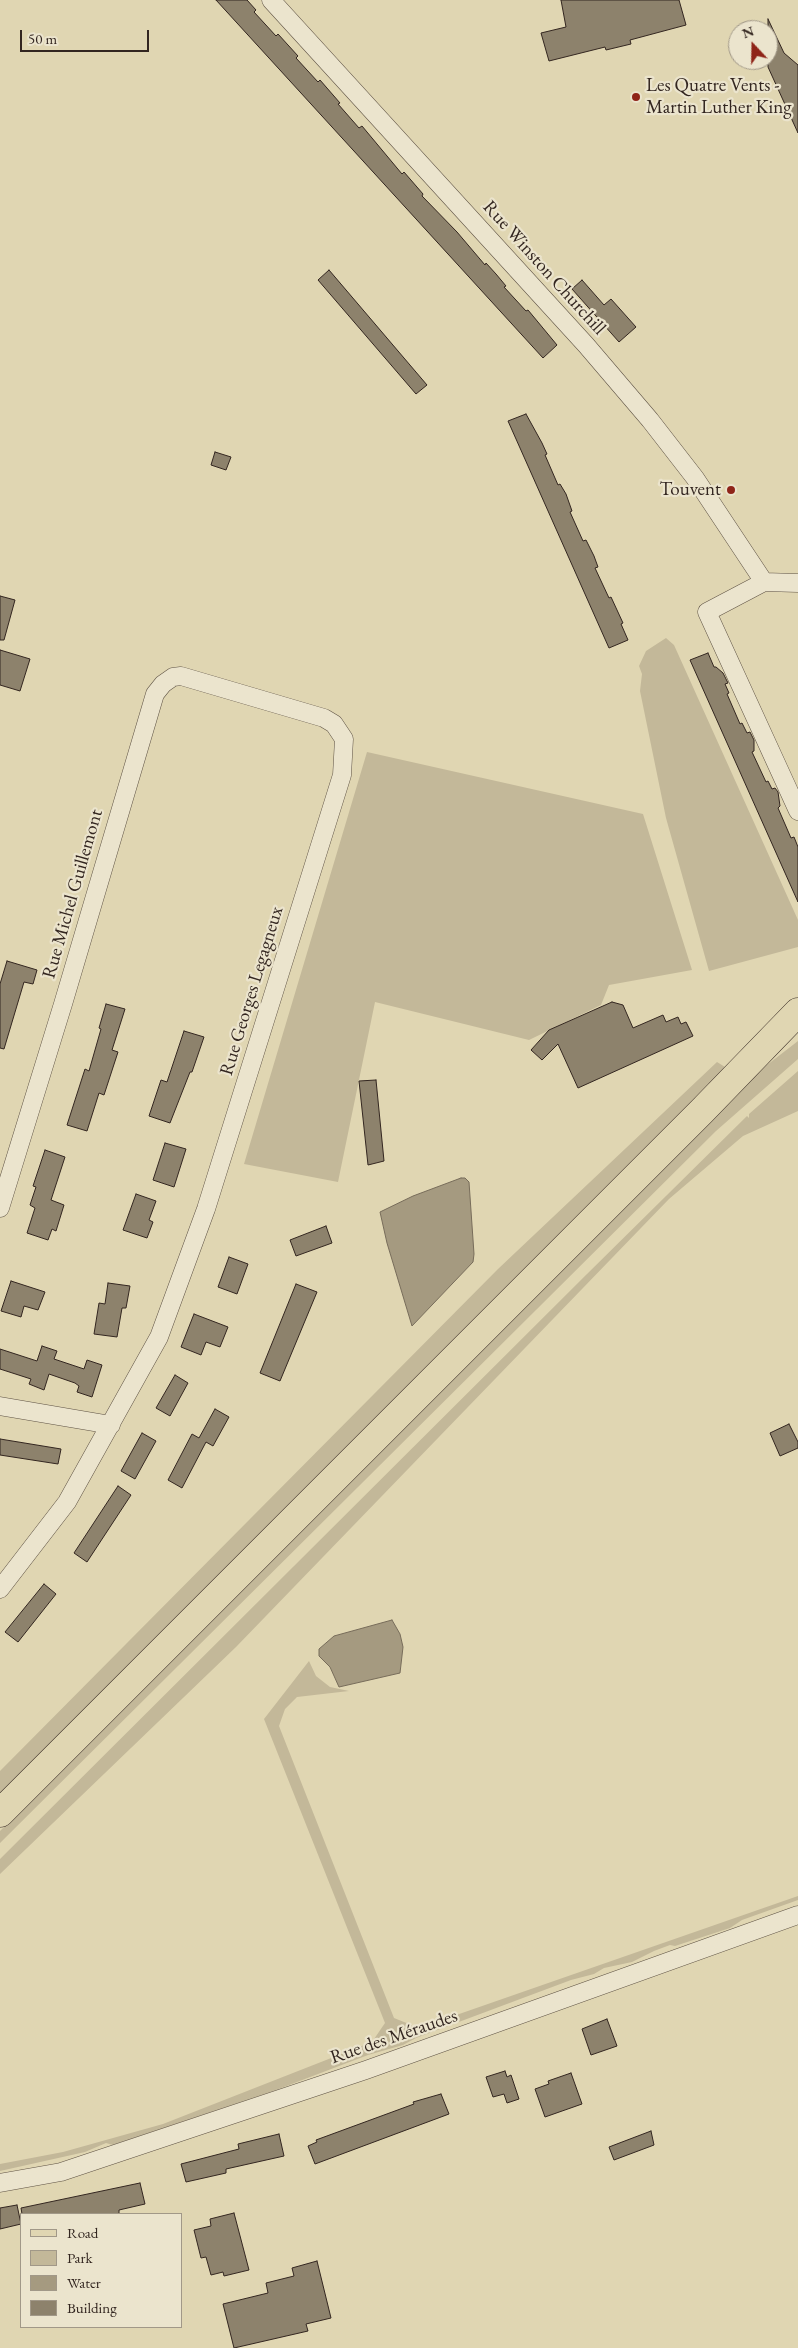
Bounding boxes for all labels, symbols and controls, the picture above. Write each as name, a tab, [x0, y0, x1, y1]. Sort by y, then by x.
scale bar	[22, 20, 151, 52]
north arrow	[728, 20, 778, 70]
text: N	[739, 22, 756, 42]
text: 50 m	[28, 29, 57, 48]
place label: Les Quatre Vents - Martin Luther King	[646, 75, 791, 119]
marker: Les Quatre Vents - Martin Luther King	[630, 91, 642, 103]
street label: Rue Winston Churchill	[478, 196, 610, 340]
place label: Touvent	[660, 479, 721, 501]
marker: Touvent	[725, 484, 737, 496]
street label: Rue Michel Guillemont	[38, 807, 108, 981]
street label: Rue Georges Legagneux	[215, 904, 289, 1078]
street label: Rue des Méraudes	[327, 2005, 461, 2069]
legend	[20, 2213, 182, 2328]
text: Road	[67, 2223, 98, 2242]
text: Park	[67, 2248, 93, 2267]
text: Water	[67, 2273, 101, 2292]
text: Building	[67, 2298, 117, 2317]

